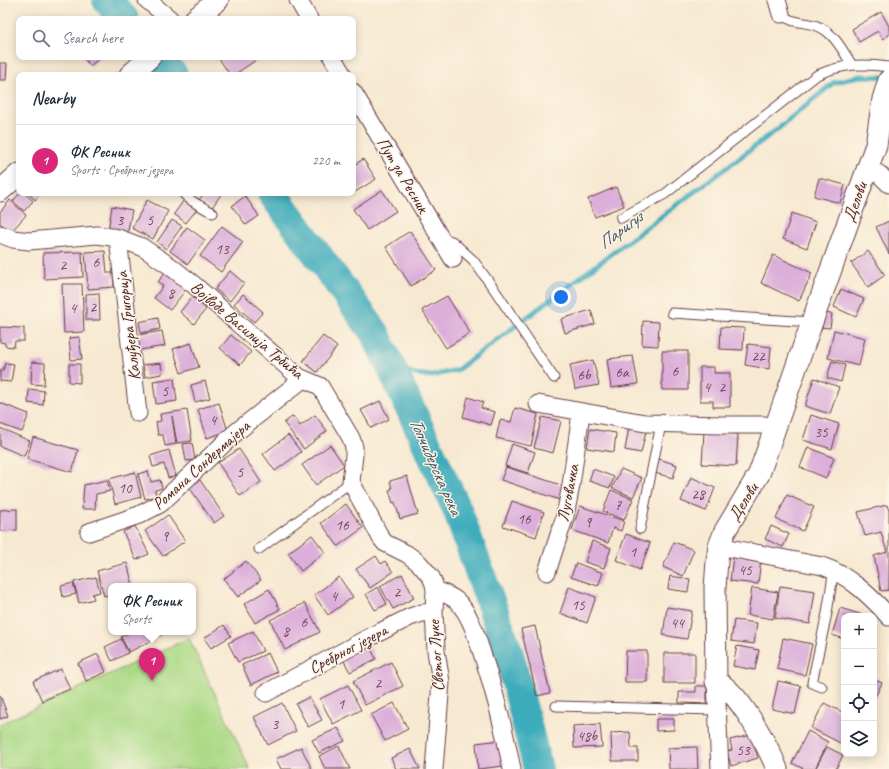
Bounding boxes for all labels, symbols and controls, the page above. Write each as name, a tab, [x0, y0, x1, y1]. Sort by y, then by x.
search box	[16, 16, 356, 60]
icon: search	[30, 27, 52, 49]
text: Search here	[62, 29, 123, 48]
text: Nearby	[32, 88, 75, 109]
street label: Пут за Ресник	[371, 133, 435, 219]
text: ФК Ресник	[70, 143, 130, 162]
text: 1	[42, 153, 48, 169]
text: 220 m	[312, 153, 340, 169]
text: Sports · Сребрног језера	[70, 162, 173, 178]
street label: Делови	[838, 178, 872, 225]
water label: Паригуз	[594, 205, 649, 254]
house number: 3	[117, 211, 125, 230]
house number: 5	[147, 211, 155, 230]
house number: 13	[215, 240, 230, 259]
house number: 6	[93, 253, 101, 272]
house number: 2	[60, 256, 68, 275]
street label: Калуђера Григорија	[111, 269, 145, 382]
street label: Војводе Василија Трбића	[186, 277, 309, 384]
house number: 8	[168, 284, 176, 303]
your location	[551, 287, 571, 307]
house number: 2	[90, 298, 98, 317]
house number: 4	[70, 299, 78, 318]
house number: 22	[751, 347, 766, 366]
house number: 6	[672, 362, 680, 381]
house number: 6a	[615, 363, 630, 382]
house number: 6b	[577, 366, 592, 385]
house number: 4	[704, 378, 712, 397]
house number: 2	[719, 378, 727, 397]
house number: 5	[162, 382, 170, 401]
house number: 4	[210, 411, 218, 430]
water label: Топчидерска река	[405, 414, 468, 520]
street label: Романа Сондермајера	[148, 415, 255, 514]
house number: 35	[814, 423, 829, 442]
street label: Луговачка	[552, 461, 584, 523]
house number: 5	[237, 463, 245, 482]
street label: Делови	[723, 478, 764, 525]
house number: 10	[118, 479, 133, 498]
house number: 28	[691, 485, 706, 504]
house number: 7	[615, 496, 623, 515]
house number: 16	[517, 510, 532, 529]
house number: 9	[585, 513, 593, 532]
house number: 16	[335, 516, 350, 535]
house number: 9	[162, 527, 170, 546]
house number: 1	[630, 543, 638, 562]
house number: 45	[738, 561, 753, 580]
popup	[108, 583, 196, 635]
house number: 2	[394, 583, 402, 602]
house number: 4	[331, 587, 339, 606]
text: ФК Ресник	[122, 592, 182, 611]
house number: 15	[571, 596, 586, 615]
text: Sports	[122, 611, 151, 627]
house number: 6	[301, 613, 309, 632]
map controls	[841, 613, 877, 757]
button: +	[841, 613, 877, 649]
house number: 44	[670, 614, 685, 633]
street label: Светог Луке	[423, 618, 449, 692]
street label: Сребрног језера	[305, 619, 393, 679]
house number: 8	[283, 622, 291, 641]
pin: 1	[139, 648, 165, 681]
button: −	[841, 649, 877, 685]
house number: 2	[375, 674, 383, 693]
button: locate	[841, 685, 877, 721]
house number: 1	[338, 695, 346, 714]
house number: 3	[272, 715, 280, 734]
button: layers	[841, 721, 877, 757]
house number: 48b	[577, 727, 598, 746]
house number: 53	[736, 741, 751, 760]

